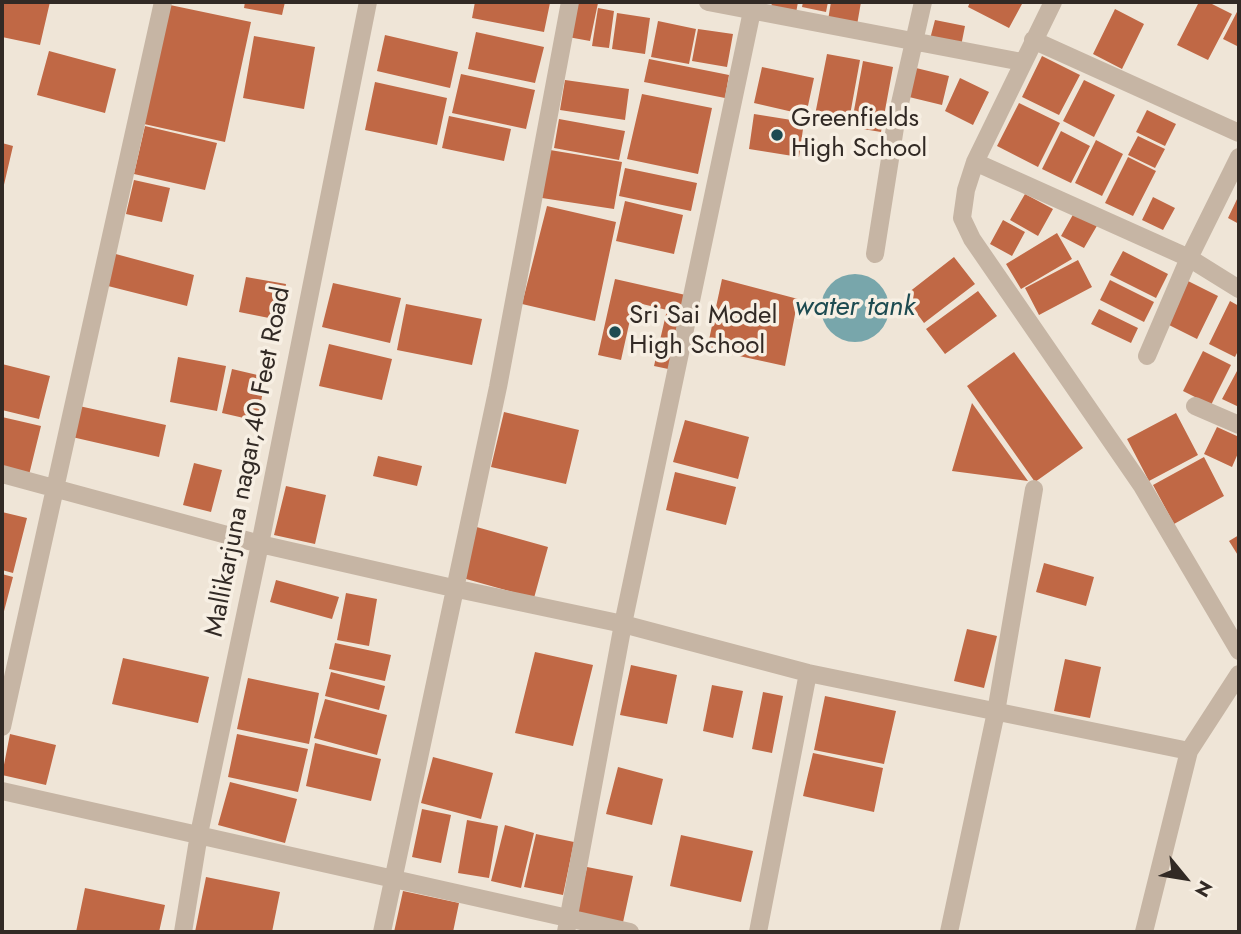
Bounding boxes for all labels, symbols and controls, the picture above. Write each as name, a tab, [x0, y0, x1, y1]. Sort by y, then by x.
place label: Greenfields High School	[791, 104, 927, 166]
marker: Greenfields High School	[769, 127, 785, 143]
street label: Mallikarjuna nagar,40 Feet Road	[200, 284, 298, 640]
water label: water tank	[795, 291, 915, 325]
place label: Sri Sai Model High School	[629, 301, 777, 362]
marker: Sri Sai Model High School	[607, 324, 623, 340]
north arrow	[1150, 843, 1220, 913]
text: N	[1188, 875, 1219, 902]

